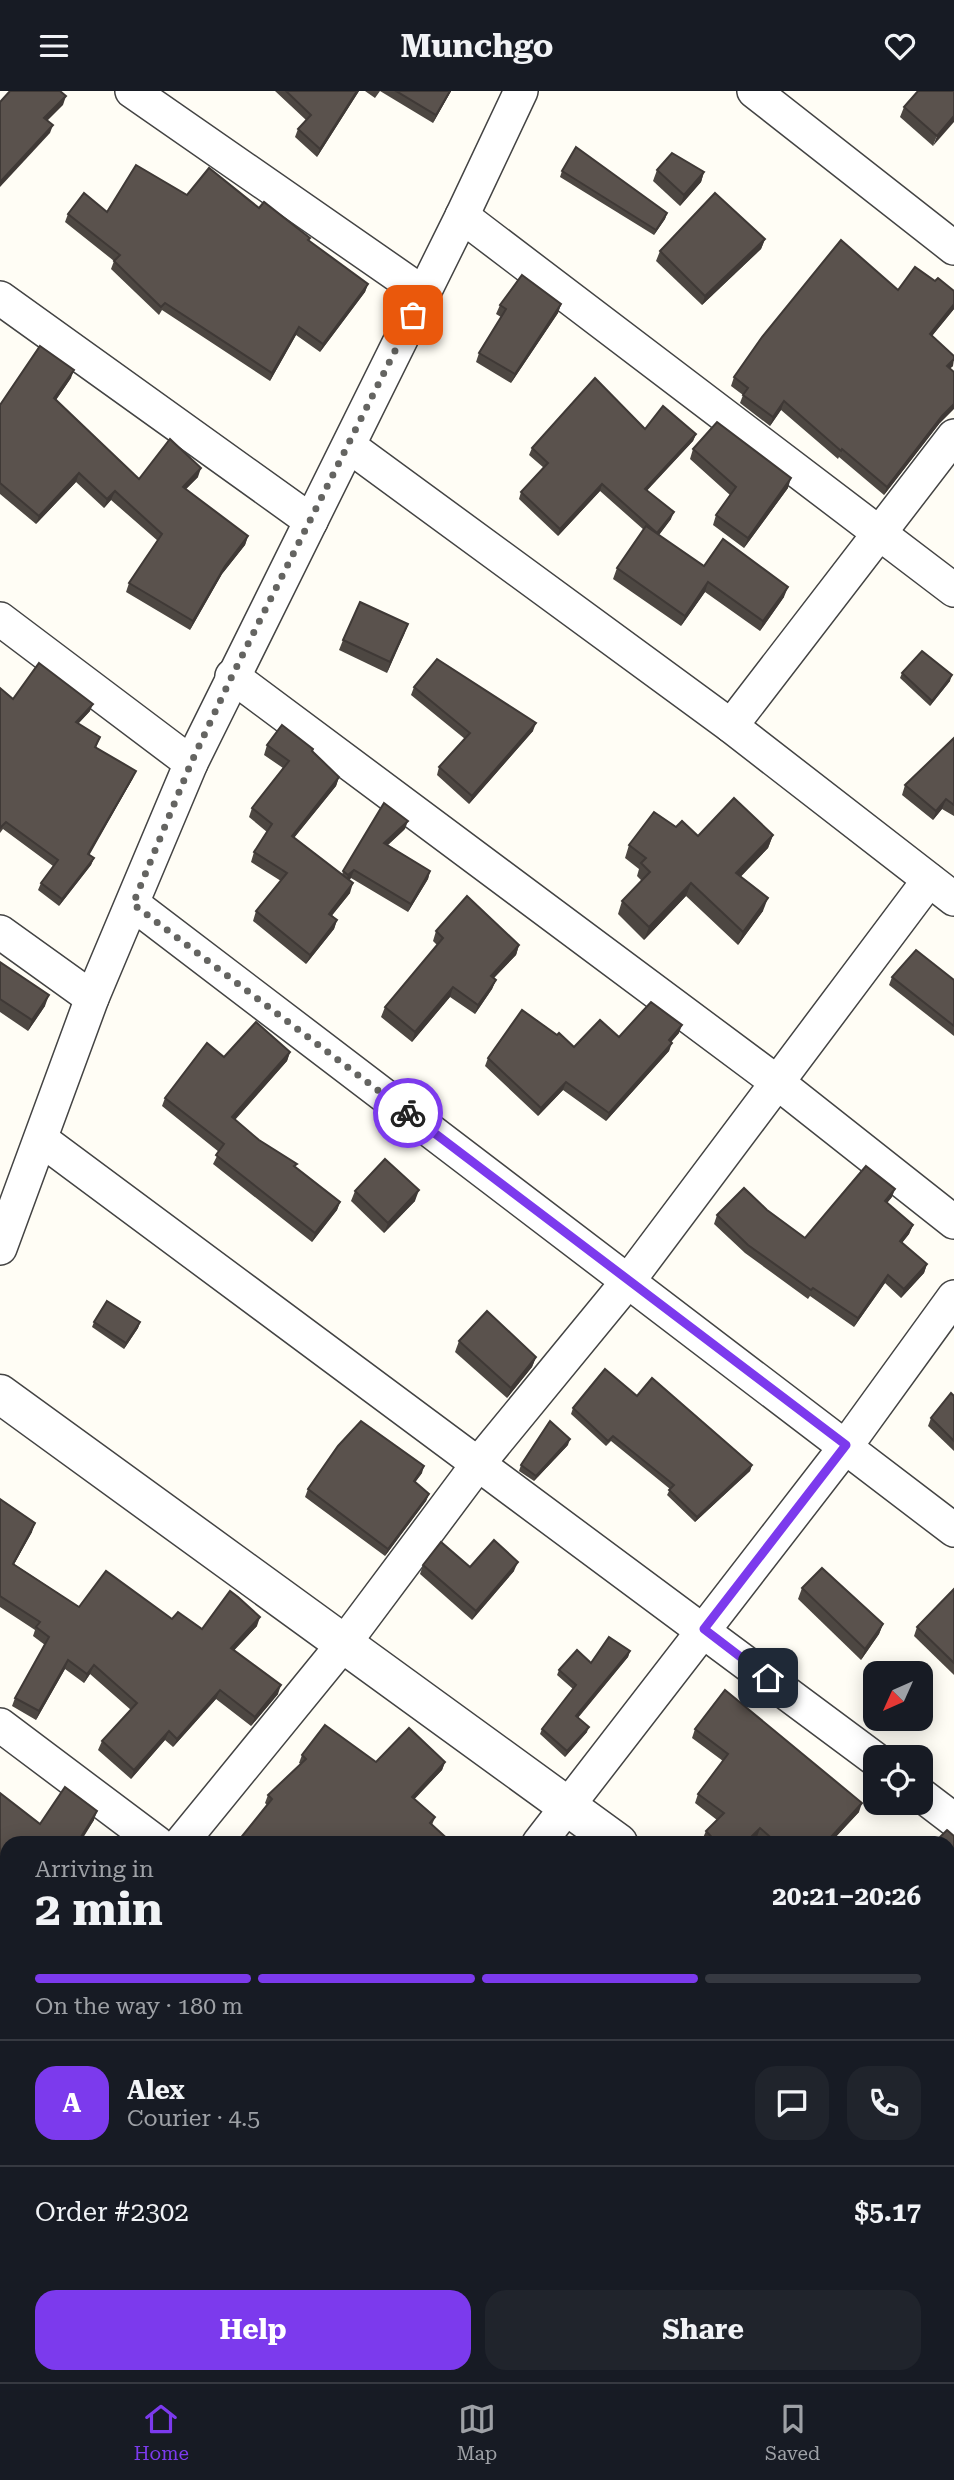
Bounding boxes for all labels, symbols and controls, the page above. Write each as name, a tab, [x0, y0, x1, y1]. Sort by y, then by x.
icon: menu	[35, 27, 73, 65]
text: Munchgo	[401, 27, 553, 65]
icon: heart	[881, 27, 919, 65]
pin	[383, 285, 443, 345]
icon: bag	[394, 296, 432, 334]
courier	[373, 1078, 443, 1148]
icon: bike	[389, 1094, 427, 1132]
pin	[738, 1648, 798, 1708]
icon: home	[749, 1659, 787, 1697]
north arrow	[863, 1661, 933, 1731]
map controls	[863, 1661, 933, 1815]
button: locate	[863, 1745, 933, 1815]
text: Arriving in	[35, 1856, 154, 1883]
text: 20:21–20:26	[772, 1881, 921, 1911]
text: 2 min	[35, 1882, 163, 1936]
text: On the way · 180 m	[35, 1993, 243, 2020]
button: chat	[755, 2066, 829, 2140]
button: phone	[847, 2066, 921, 2140]
text: Alex	[127, 2075, 185, 2105]
text: A	[63, 2088, 81, 2118]
text: Courier · 4.5	[127, 2105, 260, 2132]
text: Order #2302	[35, 2197, 189, 2227]
text: $5.17	[855, 2197, 921, 2227]
button: Help	[35, 2290, 471, 2370]
button: Share	[485, 2290, 921, 2370]
tab: Home	[134, 2400, 189, 2465]
tab: Map	[457, 2400, 497, 2465]
tab: Saved	[765, 2400, 820, 2465]

